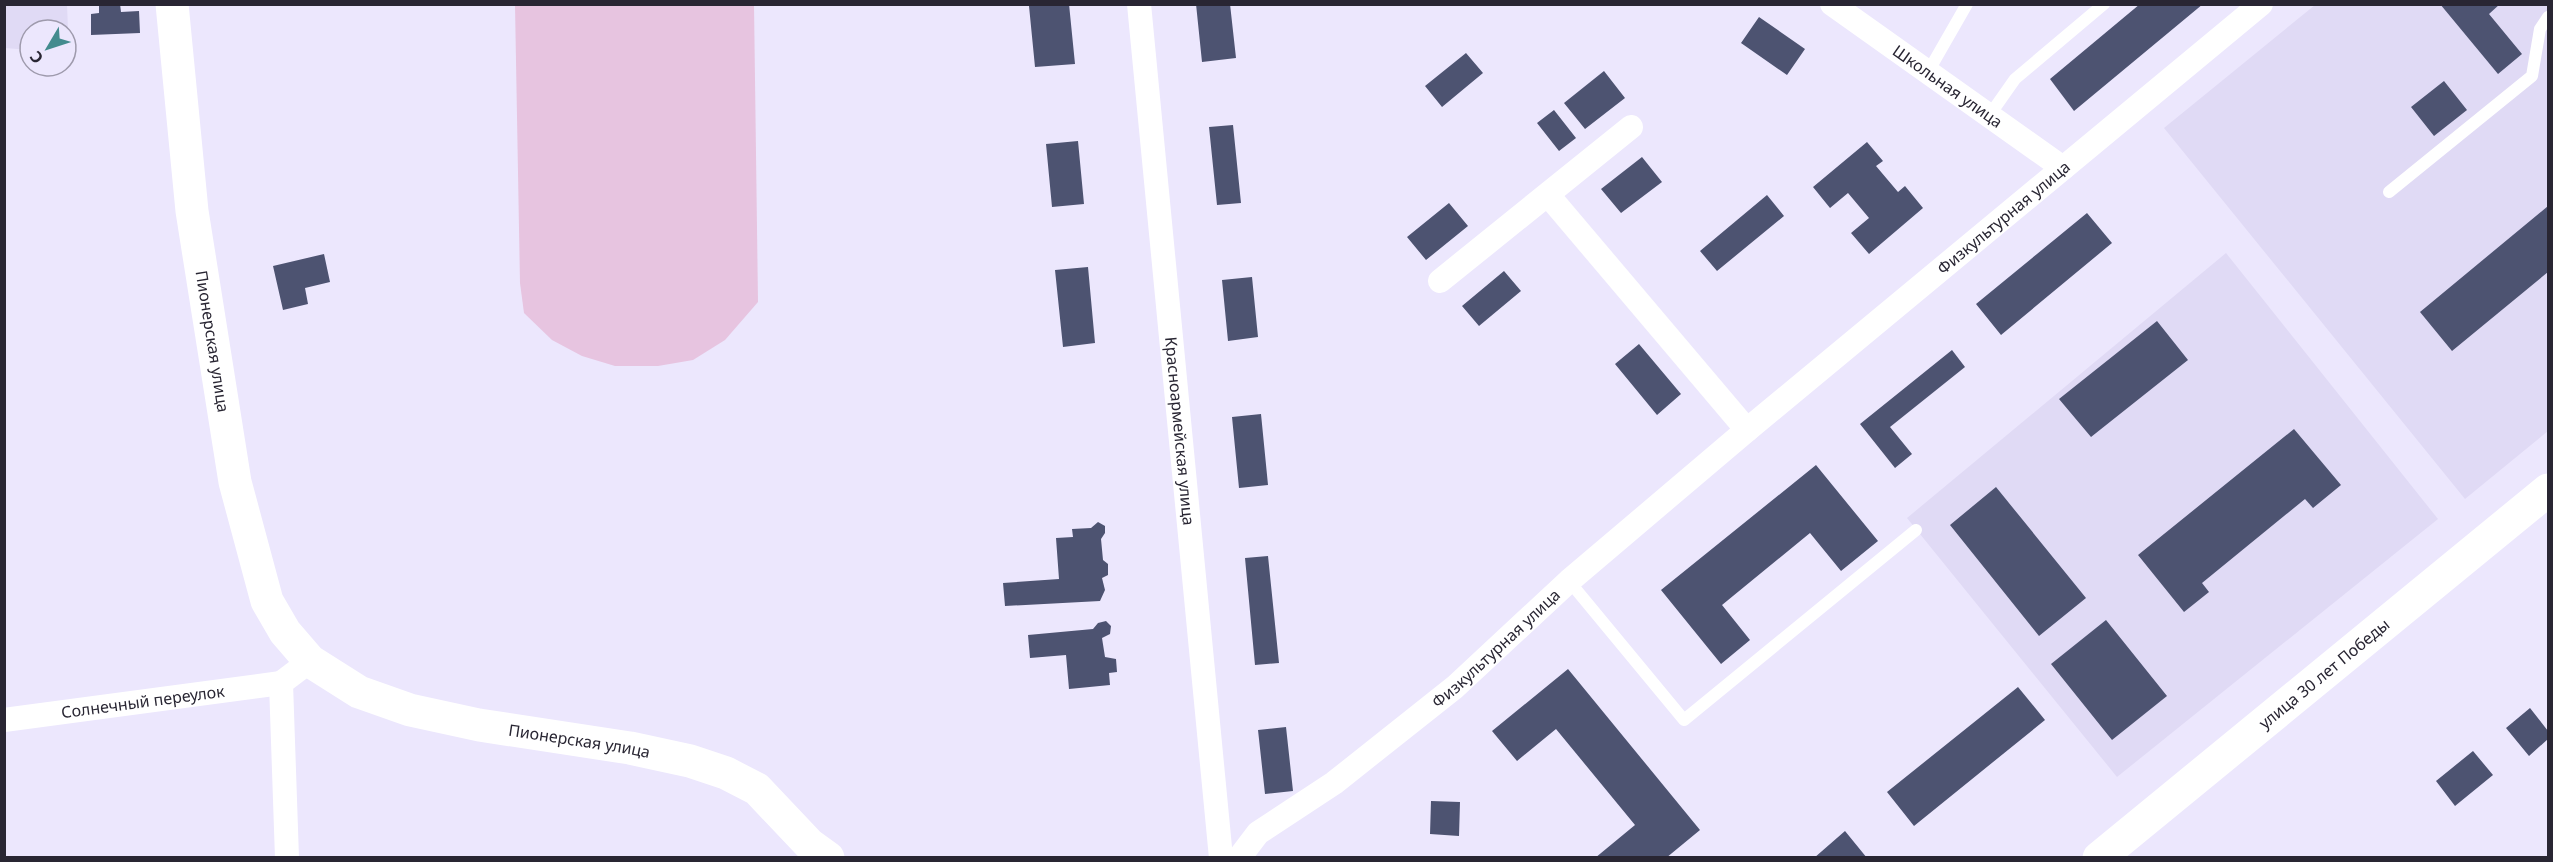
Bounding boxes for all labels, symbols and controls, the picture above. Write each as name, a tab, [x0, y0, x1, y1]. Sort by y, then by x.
north arrow	[18, 18, 78, 78]
street label: Школьная улица	[1888, 40, 2007, 133]
text: С	[25, 47, 48, 68]
street label: Физкультурная улица	[1932, 156, 2075, 279]
street label: Пионерская улица	[191, 269, 235, 414]
street label: Красноармейская улица	[1160, 336, 1200, 526]
street label: Физкультурная улица	[1427, 584, 1565, 713]
street label: улица 30 лет Победы	[2254, 613, 2394, 734]
street label: Солнечный переулок	[60, 680, 226, 723]
street label: Пионерская улица	[507, 719, 652, 763]

